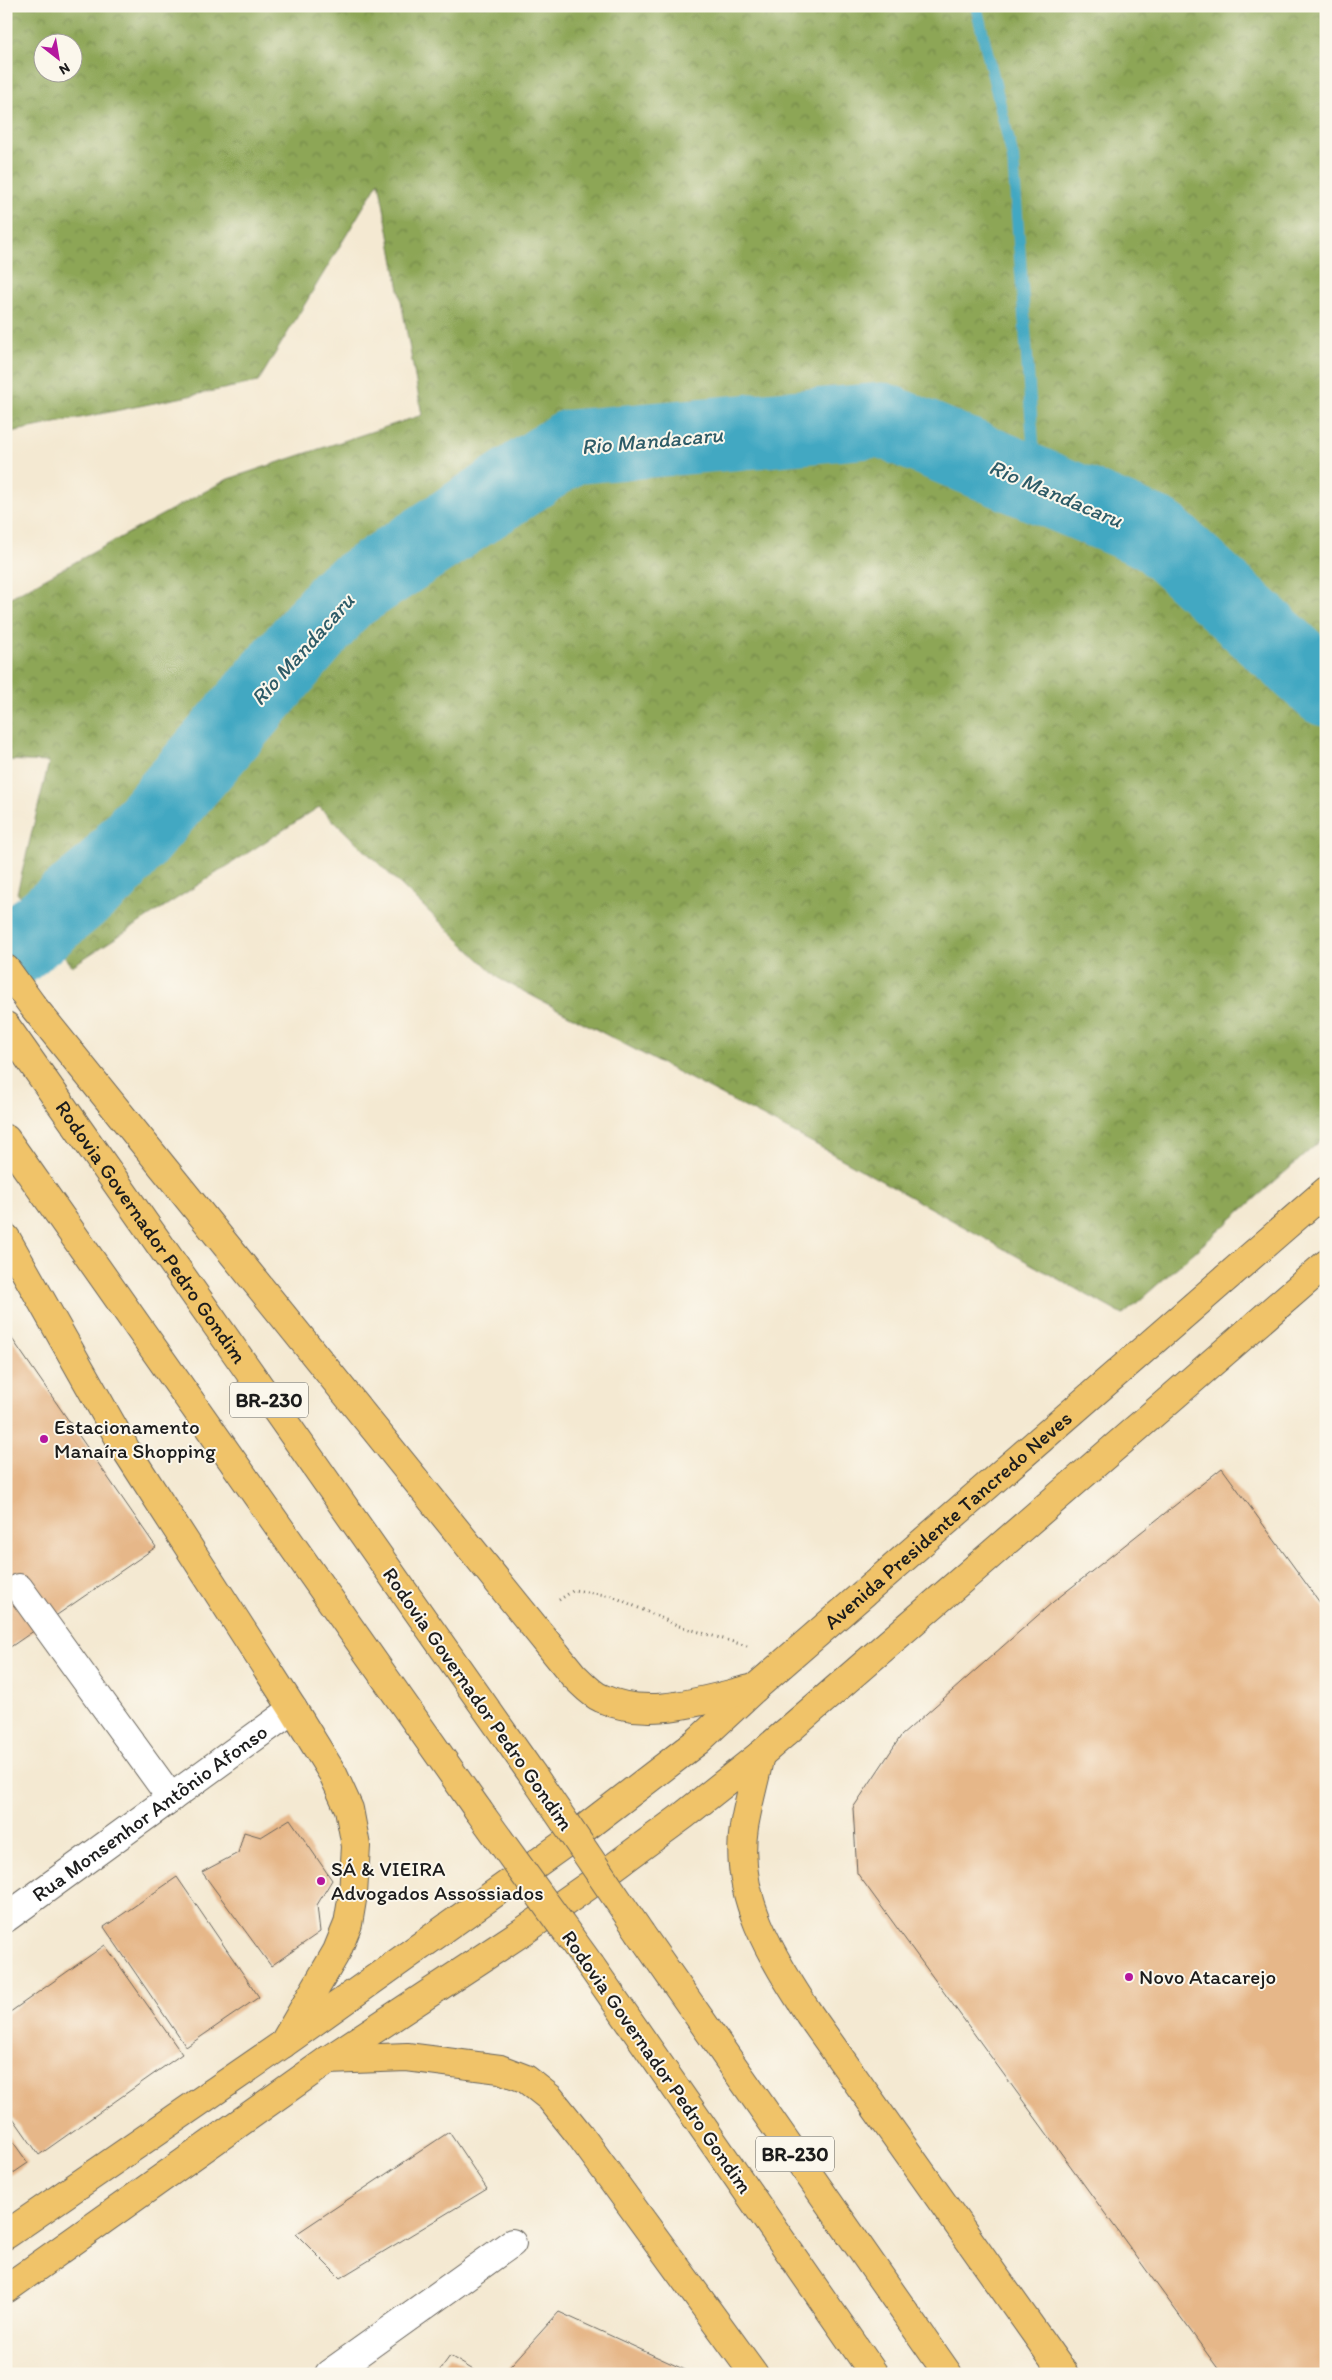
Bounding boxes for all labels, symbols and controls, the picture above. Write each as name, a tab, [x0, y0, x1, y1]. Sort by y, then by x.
north arrow	[32, 32, 82, 82]
text: N	[56, 59, 73, 78]
water label: Rio Mandacaru	[580, 421, 725, 460]
water label: Rio Mandacaru	[985, 453, 1127, 534]
water label: Rio Mandacaru	[245, 587, 360, 711]
street label: Rodovia Governador Pedro Gondim	[50, 1096, 253, 1368]
road number: BR-230	[230, 1382, 308, 1418]
street label: Avenida Presidente Tancredo Neves	[819, 1405, 1077, 1634]
place label: Estacionamento Manaíra Shopping	[54, 1414, 216, 1463]
marker: Estacionamento Manaíra Shopping	[38, 1433, 50, 1445]
street label: Rodovia Governador Pedro Gondim	[378, 1562, 579, 1835]
street label: Rua Monsenhor Antônio Afonso	[27, 1719, 272, 1907]
place label: SÁ & VIEIRA Advogados Assossiados	[331, 1856, 544, 1905]
marker: SÁ & VIEIRA Advogados Assossiados	[315, 1875, 327, 1887]
street label: Rodovia Governador Pedro Gondim	[557, 1925, 758, 2198]
place label: Novo Atacarejo	[1139, 1964, 1276, 1989]
marker: Novo Atacarejo	[1123, 1971, 1135, 1983]
road number: BR-230	[756, 2136, 834, 2172]

